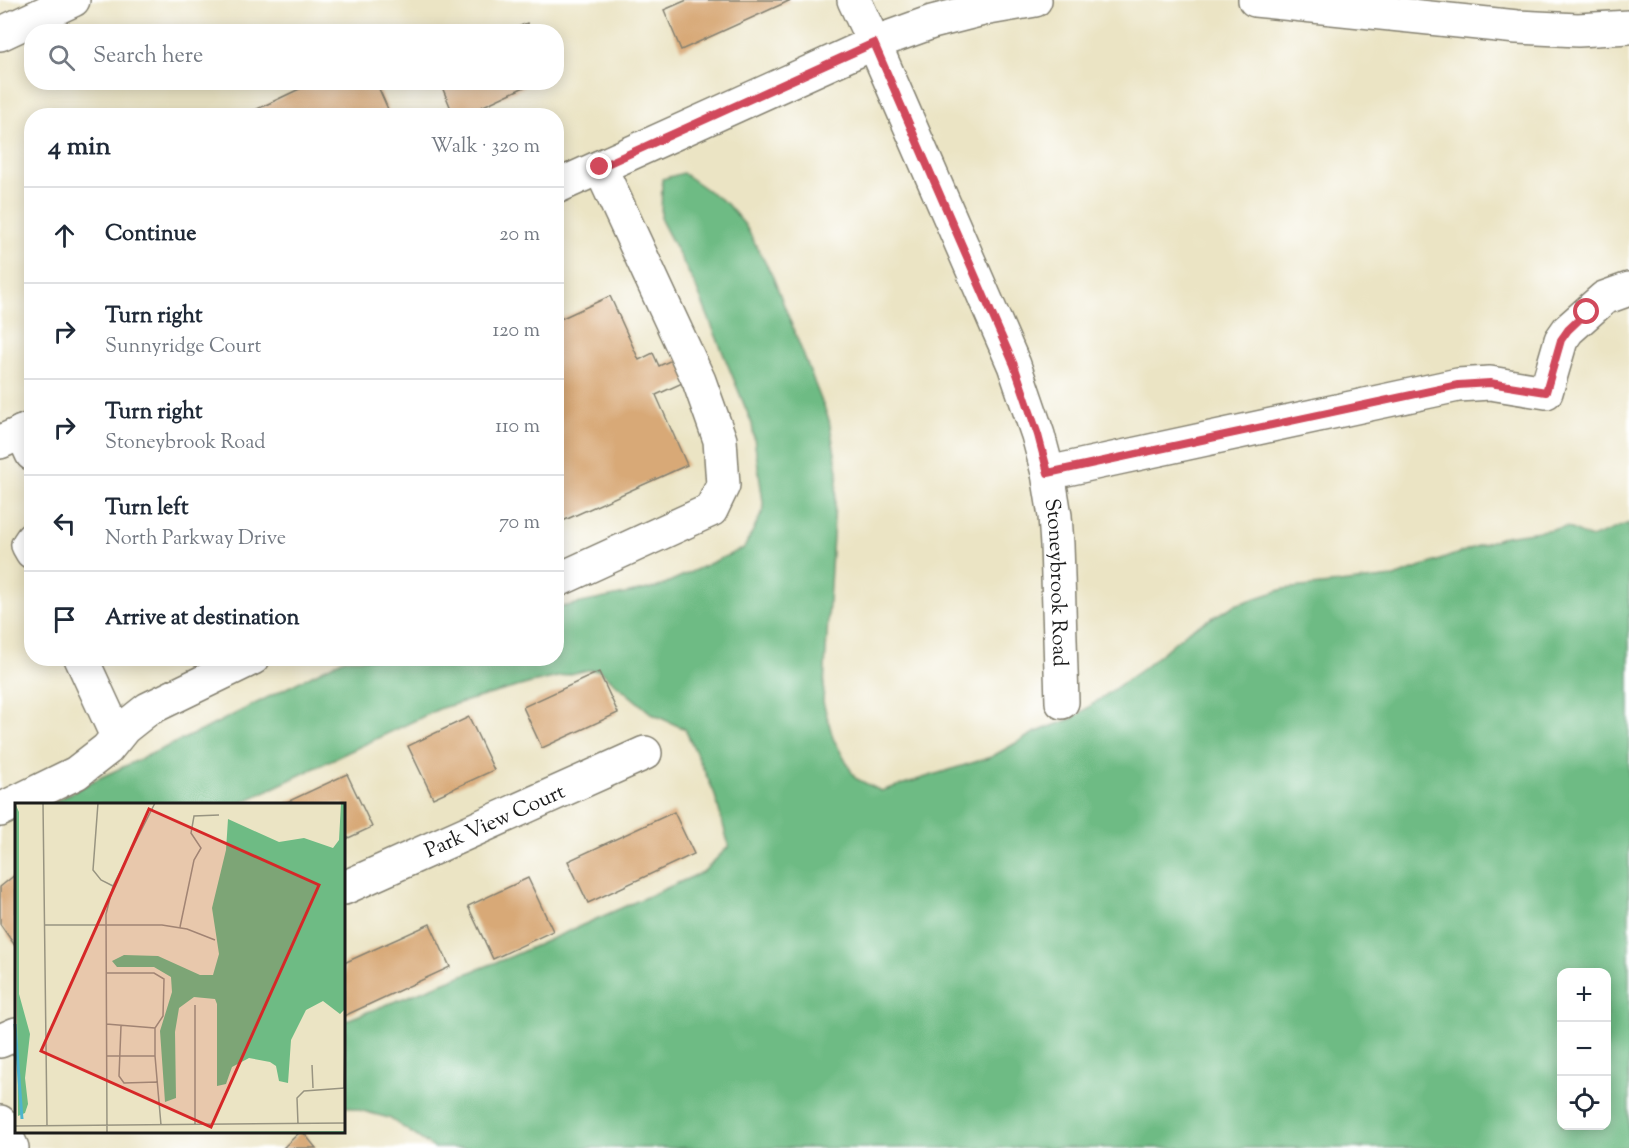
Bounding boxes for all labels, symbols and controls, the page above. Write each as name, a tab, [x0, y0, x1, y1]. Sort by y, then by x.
search box	[24, 24, 564, 90]
icon: search	[45, 41, 78, 74]
text: Search here	[93, 41, 203, 73]
text: 4 min	[48, 129, 111, 166]
text: Walk · 320 m	[431, 133, 540, 162]
route end	[586, 153, 612, 179]
icon: ahead	[48, 219, 81, 252]
text: Continue	[105, 219, 196, 251]
text: 20 m	[499, 221, 540, 250]
route start	[1573, 298, 1599, 324]
text: Turn right	[105, 301, 202, 333]
icon: right	[48, 315, 81, 348]
text: 120 m	[492, 317, 540, 346]
text: Sunnyridge Court	[105, 333, 261, 362]
text: Turn right	[105, 397, 202, 429]
icon: right	[48, 411, 81, 444]
text: 110 m	[495, 413, 540, 442]
text: Stoneybrook Road	[105, 429, 265, 458]
text: Turn left	[105, 493, 188, 525]
street label: Stoneybrook Road	[1035, 496, 1074, 667]
icon: left	[48, 507, 81, 540]
text: 70 m	[499, 509, 540, 538]
text: North Parkway Drive	[105, 525, 286, 554]
icon: arrive	[48, 603, 81, 636]
text: Arrive at destination	[105, 603, 300, 635]
street label: Park View Court	[420, 778, 570, 867]
inset map	[15, 803, 345, 1133]
map controls	[1557, 968, 1611, 1130]
button: +	[1557, 968, 1611, 1022]
button: −	[1557, 1022, 1611, 1076]
button: locate	[1557, 1076, 1611, 1130]

